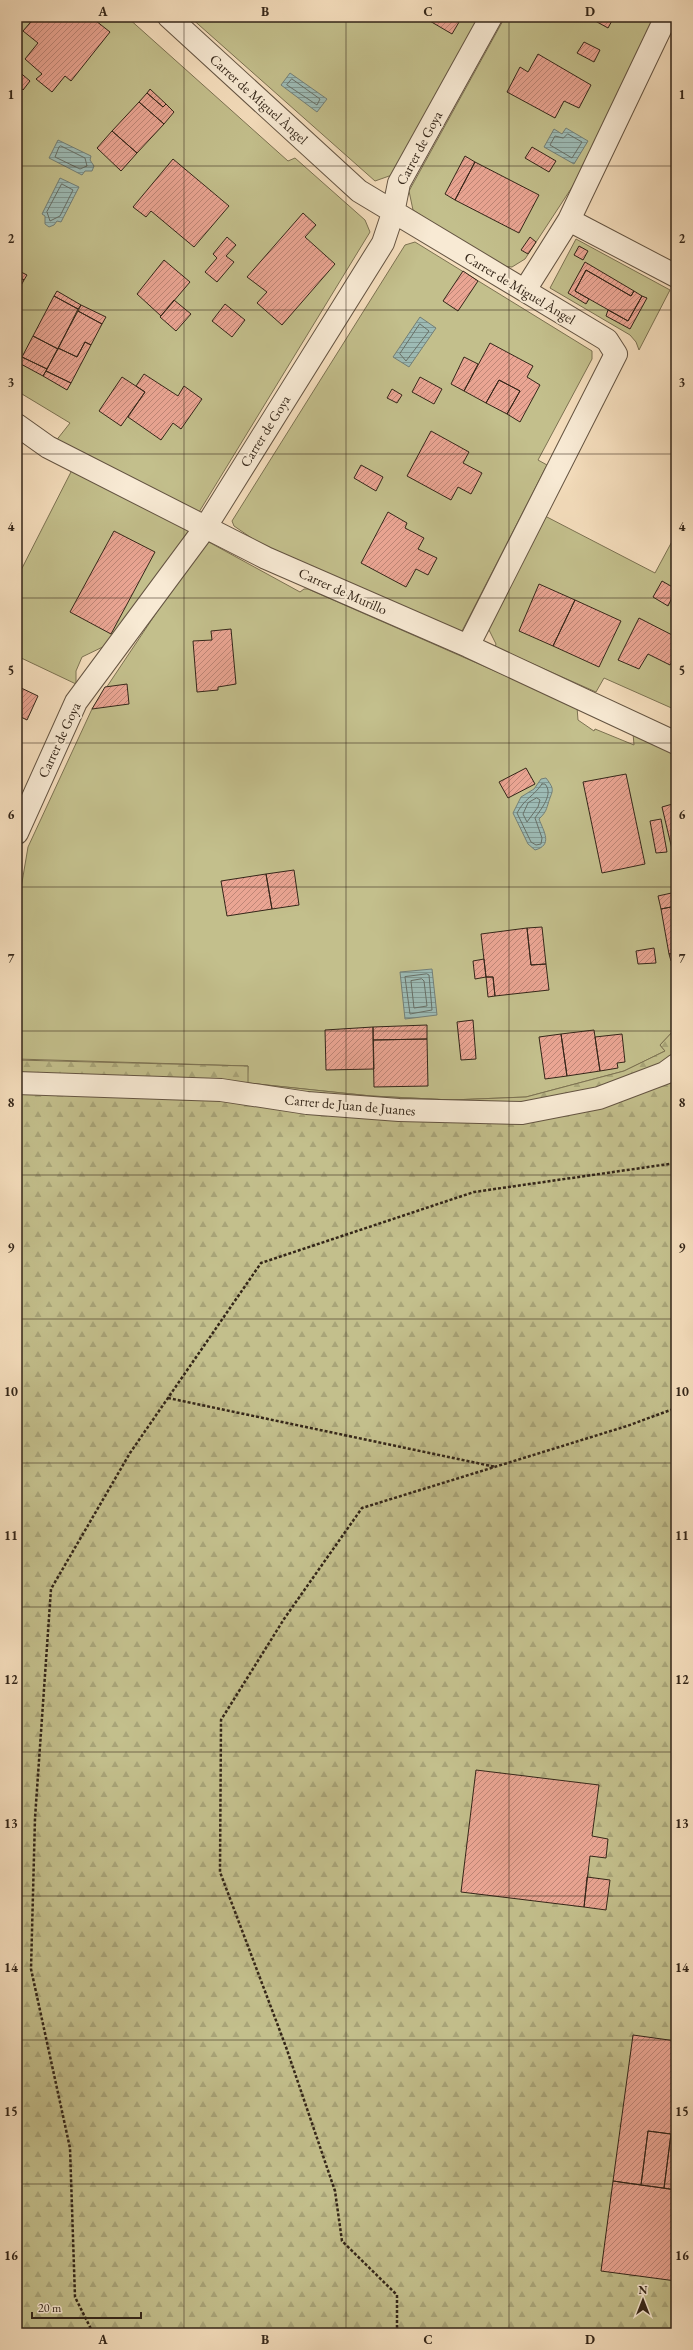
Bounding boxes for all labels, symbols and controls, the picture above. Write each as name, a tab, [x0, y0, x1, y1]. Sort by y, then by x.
text: A	[97, 3, 108, 20]
text: B	[261, 3, 269, 20]
text: C	[423, 3, 433, 20]
text: D	[585, 3, 595, 20]
street label: Carrer de Miguel Àngel	[206, 50, 312, 148]
text: 1	[8, 86, 15, 103]
text: 1	[679, 86, 686, 103]
street label: Carrer de Goya	[392, 107, 446, 188]
text: 2	[8, 230, 15, 247]
text: 2	[679, 230, 686, 247]
street label: Carrer de Miguel Àngel	[461, 248, 579, 329]
text: 3	[8, 374, 15, 391]
text: 3	[679, 374, 686, 391]
street label: Carrer de Goya	[236, 391, 294, 470]
text: 4	[8, 518, 15, 535]
text: 4	[679, 518, 686, 535]
street label: Carrer de Murillo	[296, 563, 390, 619]
text: 5	[8, 662, 14, 679]
text: 5	[679, 662, 685, 679]
street label: Carrer de Goya	[34, 699, 85, 781]
text: 6	[8, 806, 15, 823]
text: 6	[679, 806, 686, 823]
text: 7	[8, 950, 15, 967]
text: 7	[679, 950, 686, 967]
street label: Carrer de Juan de Juanes	[284, 1090, 417, 1120]
text: 8	[8, 1094, 15, 1111]
text: 8	[679, 1094, 686, 1111]
text: 9	[8, 1239, 15, 1256]
text: 9	[679, 1239, 686, 1256]
text: 10	[4, 1383, 18, 1400]
text: 10	[675, 1383, 689, 1400]
text: 11	[4, 1527, 18, 1544]
text: 11	[675, 1527, 689, 1544]
text: 12	[4, 1671, 18, 1688]
text: 12	[675, 1671, 689, 1688]
text: 13	[4, 1815, 18, 1832]
text: 13	[675, 1815, 689, 1832]
text: 14	[4, 1959, 18, 1976]
text: 14	[675, 1959, 689, 1976]
text: 15	[4, 2103, 18, 2120]
text: 15	[675, 2103, 689, 2120]
text: 16	[4, 2247, 18, 2264]
text: 16	[675, 2247, 689, 2264]
north arrow	[623, 2280, 663, 2320]
text: N	[639, 2283, 648, 2297]
scale bar	[32, 2294, 141, 2320]
text: 20 m	[38, 2300, 62, 2316]
text: A	[97, 2331, 108, 2348]
text: B	[261, 2331, 269, 2348]
text: C	[423, 2331, 433, 2348]
text: D	[585, 2331, 595, 2348]

